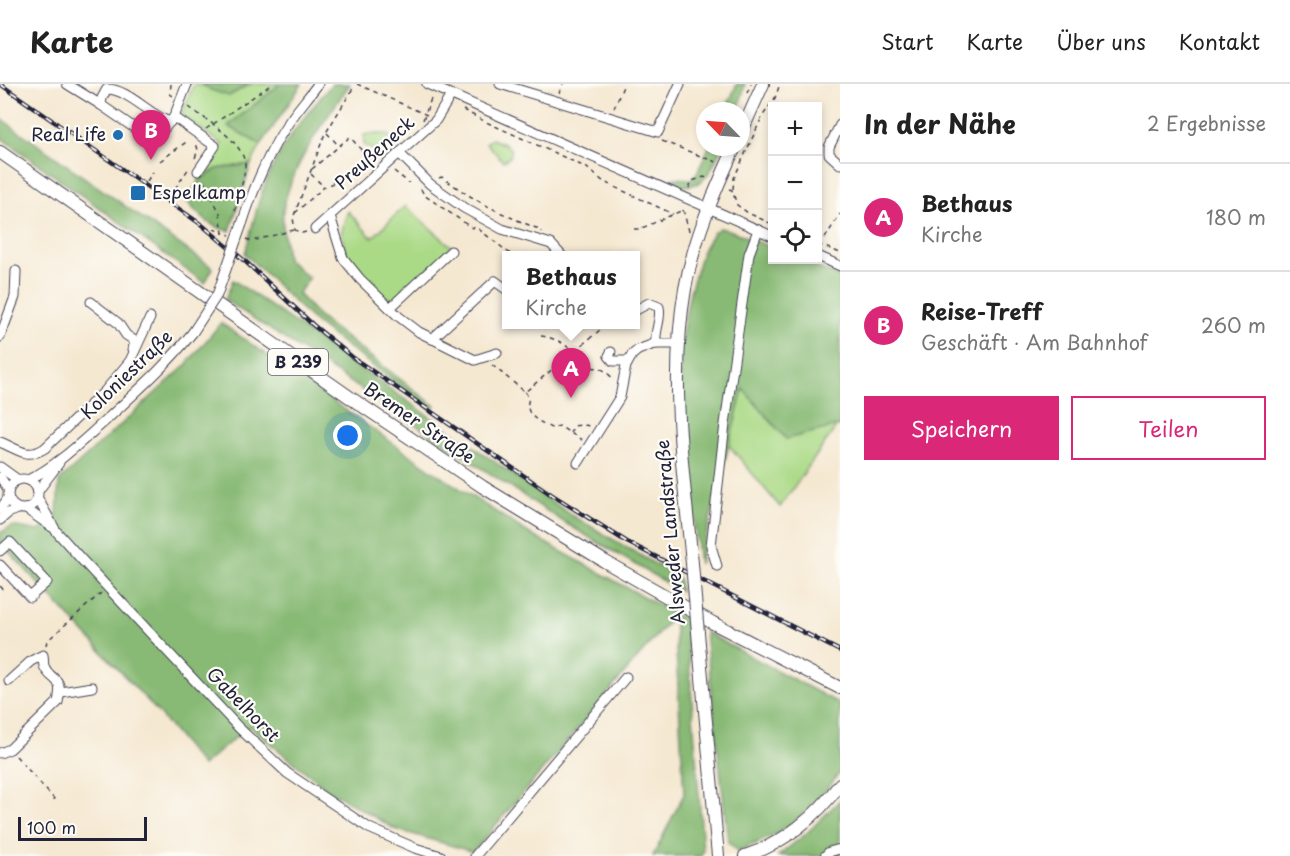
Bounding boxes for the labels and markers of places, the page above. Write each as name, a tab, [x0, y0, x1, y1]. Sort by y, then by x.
pin: B	[132, 110, 170, 160]
place label: Real Life	[31, 120, 106, 147]
marker: Real Life	[111, 128, 125, 142]
place label: Espelkamp	[152, 178, 246, 205]
marker: Espelkamp	[129, 184, 147, 202]
pin: A	[552, 348, 590, 398]

